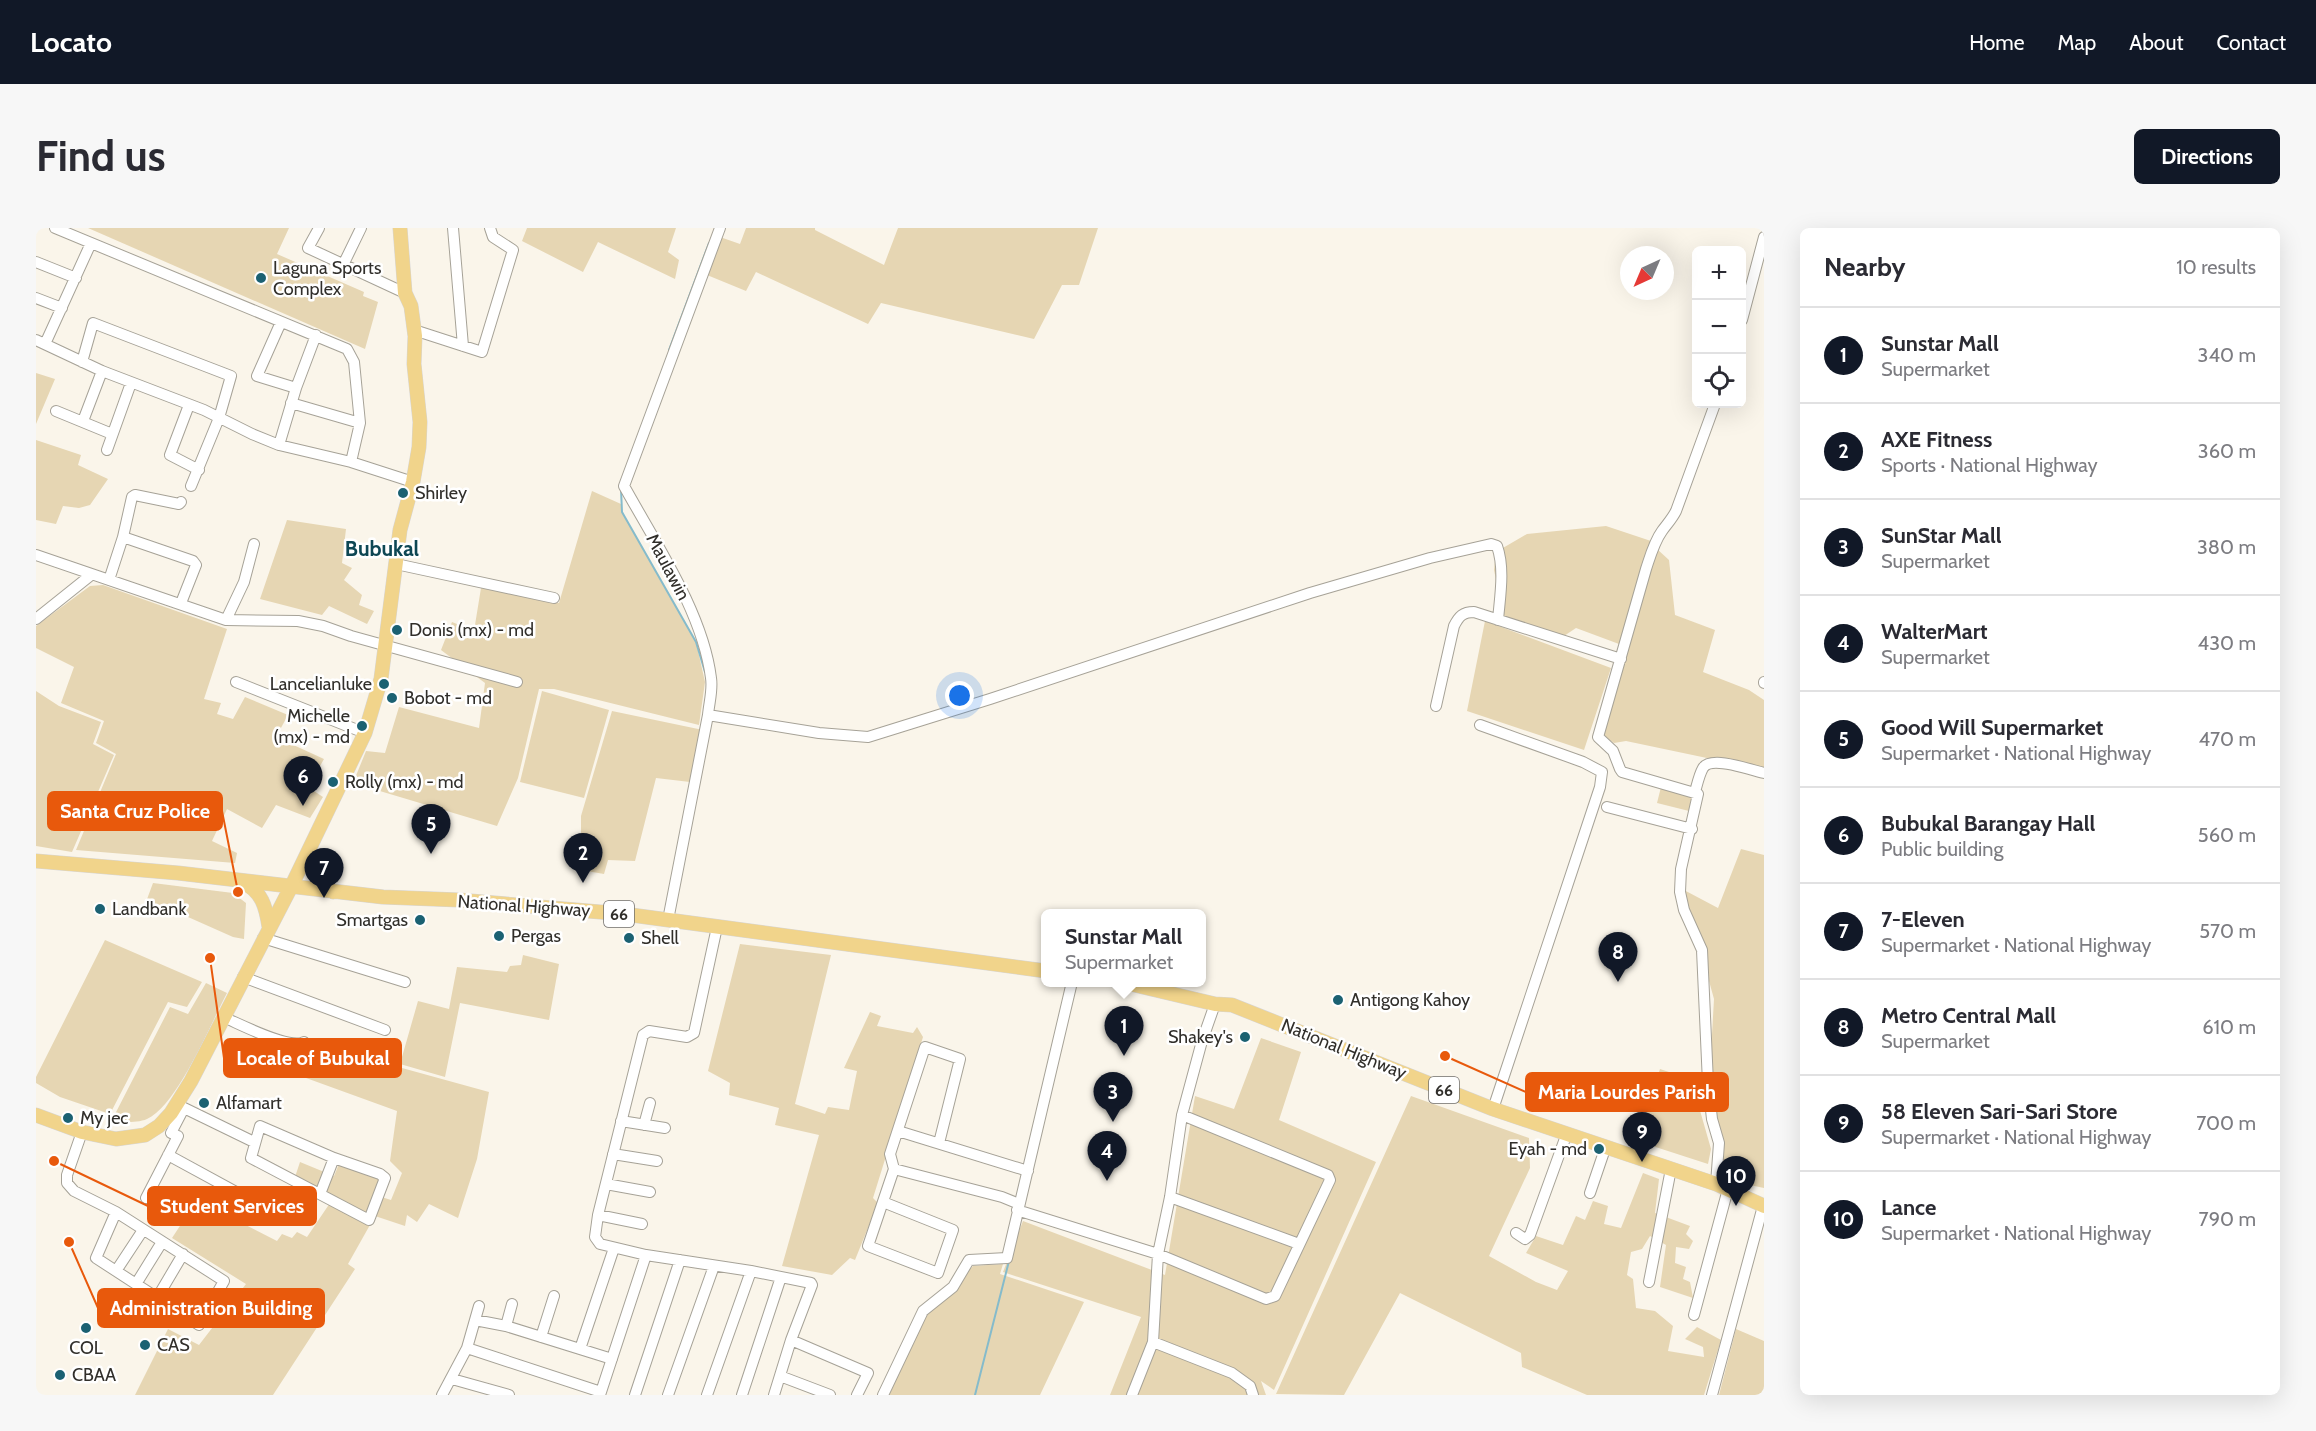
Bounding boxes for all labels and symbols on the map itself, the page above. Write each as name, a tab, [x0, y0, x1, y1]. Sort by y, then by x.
north arrow	[1620, 246, 1674, 300]
place label: Laguna Sports Complex	[273, 257, 381, 300]
marker: Laguna Sports Complex	[254, 271, 268, 285]
place label: Shirley	[415, 482, 467, 504]
marker: Shirley	[396, 486, 410, 500]
street label: Maulawin	[641, 530, 695, 604]
district label: Bubukal	[345, 536, 420, 561]
place label: Donis (mx) - md	[409, 619, 534, 641]
marker: Donis (mx) - md	[390, 623, 404, 637]
place label: Lancelianluke	[270, 673, 372, 695]
marker: Lancelianluke	[377, 677, 391, 691]
your location	[945, 681, 974, 710]
place label: Bobot - md	[404, 687, 492, 709]
marker: Bobot - md	[385, 691, 399, 705]
place label: Michelle (mx) - md	[273, 705, 350, 748]
marker: Michelle (mx) - md	[355, 719, 369, 733]
pin: 6	[284, 756, 322, 806]
place label: Rolly (mx) - md	[345, 771, 464, 793]
marker: Rolly (mx) - md	[326, 775, 340, 789]
callout: Santa Cruz Police	[48, 792, 222, 830]
text: Santa Cruz Police	[60, 799, 210, 823]
pin: 5	[412, 804, 450, 854]
pin: 2	[564, 834, 602, 883]
pin: 7	[304, 848, 344, 898]
street label: National Highway	[457, 890, 591, 922]
place label: Landbank	[112, 898, 187, 920]
road number: 66	[604, 901, 634, 927]
marker: Landbank	[93, 902, 107, 916]
place label: Smartgas	[336, 909, 408, 931]
marker: Smartgas	[413, 913, 427, 927]
place label: Pergas	[511, 925, 561, 947]
place label: Shell	[641, 927, 680, 949]
marker: Pergas	[492, 929, 506, 943]
marker: Shell	[622, 931, 636, 945]
pin: 8	[1598, 932, 1638, 982]
place label: Antigong Kahoy	[1350, 989, 1470, 1011]
marker: Antigong Kahoy	[1331, 993, 1345, 1007]
pin: 1	[1104, 1006, 1144, 1056]
street label: National Highway	[1278, 1014, 1410, 1084]
place label: Shakey's	[1168, 1026, 1233, 1048]
marker: Shakey's	[1238, 1030, 1252, 1044]
callout: Locale of Bubukal	[224, 1039, 401, 1077]
text: Locale of Bubukal	[236, 1046, 390, 1070]
pin: 3	[1094, 1072, 1132, 1122]
callout: Maria Lourdes Parish	[1526, 1073, 1728, 1111]
road number: 66	[1429, 1077, 1459, 1103]
text: Maria Lourdes Parish	[1538, 1080, 1716, 1104]
place label: Alfamart	[216, 1092, 282, 1114]
marker: Alfamart	[197, 1096, 211, 1110]
place label: My jec	[80, 1107, 129, 1129]
marker: My jec	[61, 1111, 75, 1125]
pin: 9	[1622, 1112, 1662, 1162]
pin: 4	[1088, 1132, 1126, 1181]
place label: Eyah - md	[1508, 1138, 1587, 1160]
marker: Eyah - md	[1592, 1142, 1606, 1156]
pin: 10	[1716, 1156, 1756, 1206]
callout: Student Services	[148, 1187, 316, 1225]
text: Student Services	[160, 1194, 304, 1218]
callout: Administration Building	[98, 1289, 324, 1327]
text: Administration Building	[110, 1296, 312, 1320]
marker: COL	[79, 1321, 93, 1335]
place label: CAS	[157, 1334, 190, 1356]
place label: COL	[69, 1337, 103, 1359]
marker: CAS	[138, 1338, 152, 1352]
place label: CBAA	[72, 1364, 116, 1386]
marker: CBAA	[53, 1368, 67, 1382]

